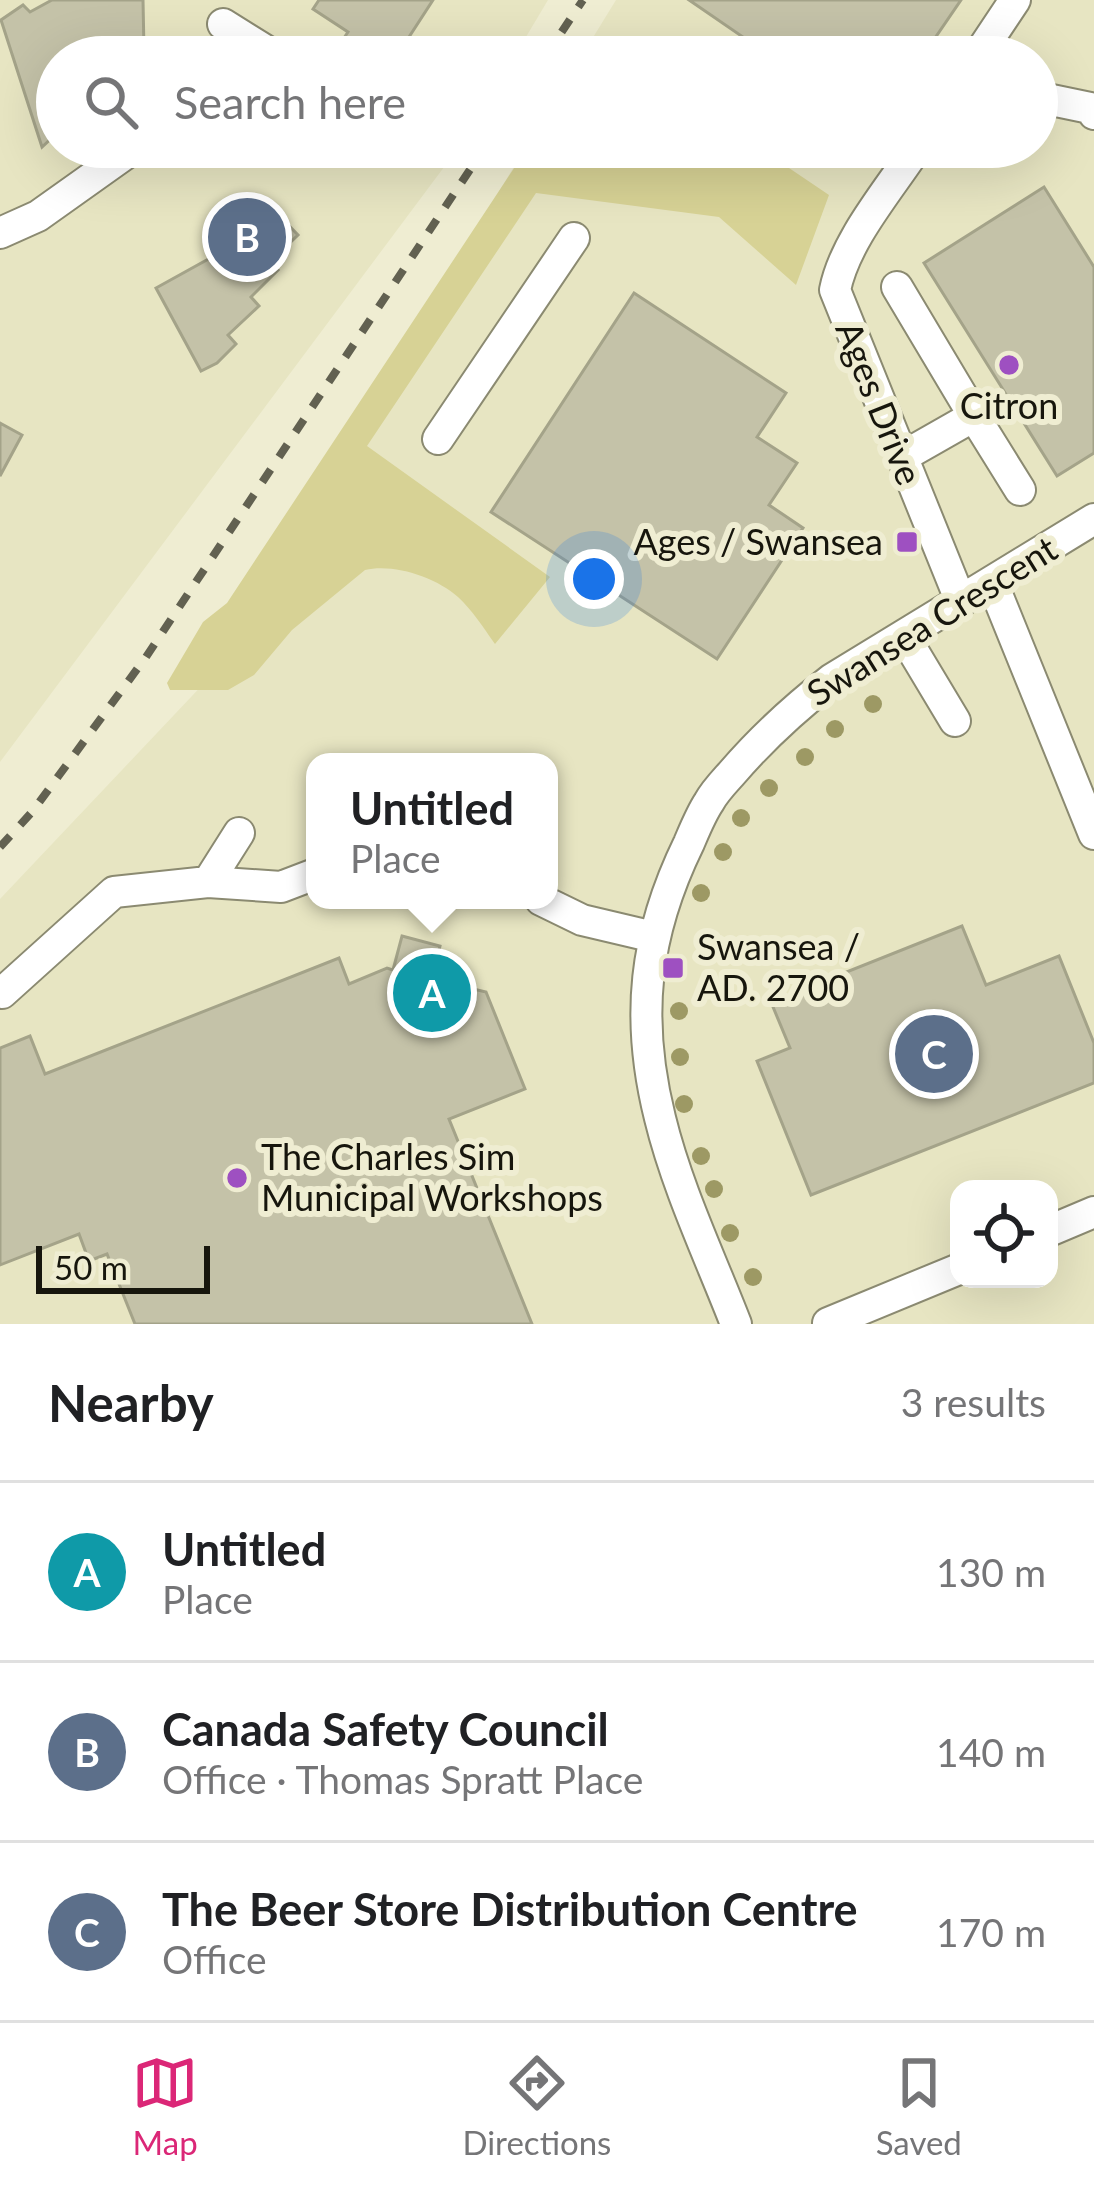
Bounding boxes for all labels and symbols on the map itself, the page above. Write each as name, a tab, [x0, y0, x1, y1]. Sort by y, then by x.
pin: B	[208, 192, 286, 282]
street label: Ages Drive	[827, 314, 933, 491]
marker: Citron	[996, 352, 1022, 378]
place label: Citron	[960, 383, 1058, 427]
place label: Ages / Swansea	[633, 519, 883, 563]
street label: Swansea Crescent	[798, 526, 1065, 715]
marker: Ages / Swansea	[894, 529, 920, 555]
your location	[564, 549, 624, 609]
place label: Swansea / AD. 2700	[697, 924, 860, 1009]
pin: A	[393, 948, 471, 1038]
marker: Swansea / AD. 2700	[660, 955, 686, 981]
pin: C	[895, 1009, 973, 1099]
place label: The Charles Sim Municipal Workshops	[261, 1134, 603, 1219]
marker: The Charles Sim Municipal Workshops	[224, 1165, 250, 1191]
scale bar	[36, 1240, 210, 1293]

